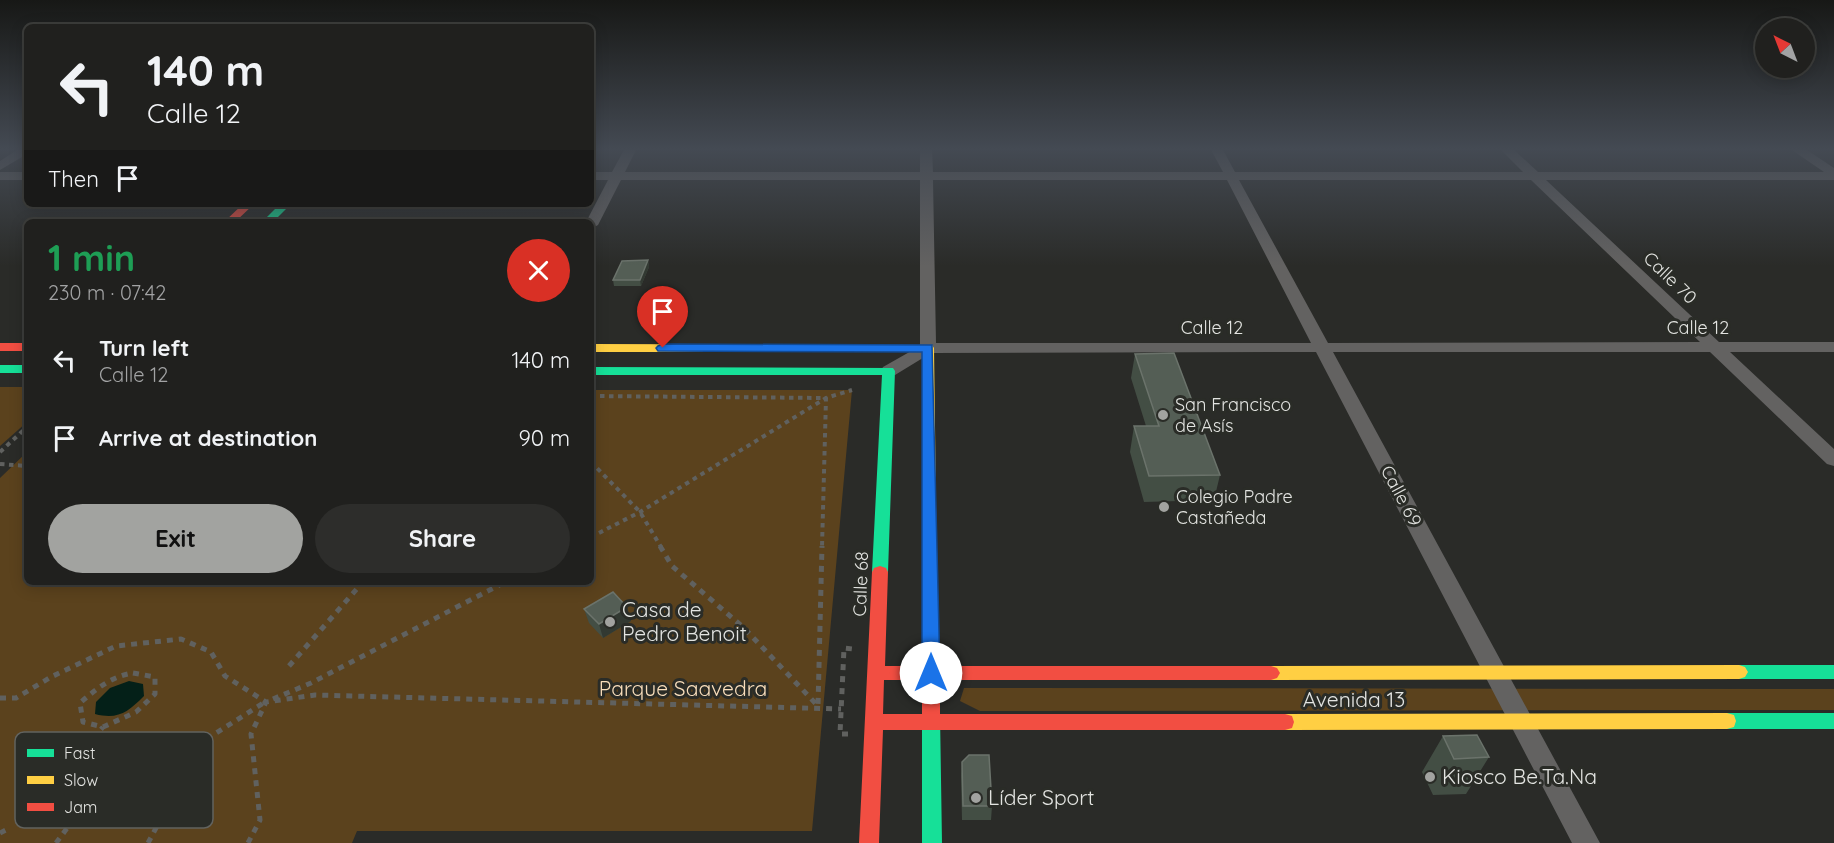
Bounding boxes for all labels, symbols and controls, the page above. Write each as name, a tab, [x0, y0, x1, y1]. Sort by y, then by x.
north arrow	[1755, 18, 1815, 78]
map controls	[1755, 18, 1815, 78]
text: 140 m	[147, 44, 264, 97]
icon: left	[48, 48, 126, 126]
text: Calle 12	[147, 96, 241, 130]
icon: arrive	[111, 162, 144, 195]
text: Then	[48, 165, 99, 193]
text: 1 min	[48, 235, 135, 280]
button: close	[507, 239, 570, 302]
street label: Calle 70	[1639, 247, 1702, 309]
text: 230 m · 07:42	[48, 280, 166, 305]
pin	[637, 286, 688, 348]
icon: arrive	[646, 295, 679, 328]
street label: Calle 12	[1181, 316, 1243, 339]
street label: Calle 12	[1667, 316, 1729, 339]
text: Turn left	[99, 334, 189, 362]
icon: left	[48, 344, 81, 377]
text: 140 m	[511, 346, 570, 374]
text: Calle 12	[99, 362, 168, 387]
place label: San Francisco de Asís	[1175, 393, 1291, 437]
marker: San Francisco de Asís	[1156, 408, 1170, 422]
icon: arrive	[48, 422, 81, 455]
text: Arrive at destination	[99, 424, 317, 452]
text: 90 m	[519, 424, 570, 452]
street label: Calle 69	[1376, 461, 1427, 530]
place label: Colegio Padre Castañeda	[1176, 485, 1293, 529]
marker: Colegio Padre Castañeda	[1157, 500, 1171, 514]
button: Exit	[48, 504, 303, 573]
button: Share	[315, 504, 570, 573]
street label: Calle 68	[848, 551, 873, 617]
place label: Casa de Pedro Benoit	[622, 596, 747, 646]
marker: Casa de Pedro Benoit	[603, 615, 617, 629]
position arrow	[899, 641, 963, 705]
park label: Parque Saavedra	[599, 675, 767, 701]
street label: Avenida 13	[1303, 686, 1405, 712]
legend	[15, 732, 213, 828]
text: Fast	[64, 743, 95, 763]
place label: Kiosco Be.Ta.Na	[1442, 763, 1597, 789]
text: Slow	[64, 770, 98, 790]
marker: Kiosco Be.Ta.Na	[1423, 770, 1437, 784]
place label: Líder Sport	[988, 784, 1095, 810]
marker: Líder Sport	[969, 791, 983, 805]
text: Jam	[64, 797, 97, 817]

